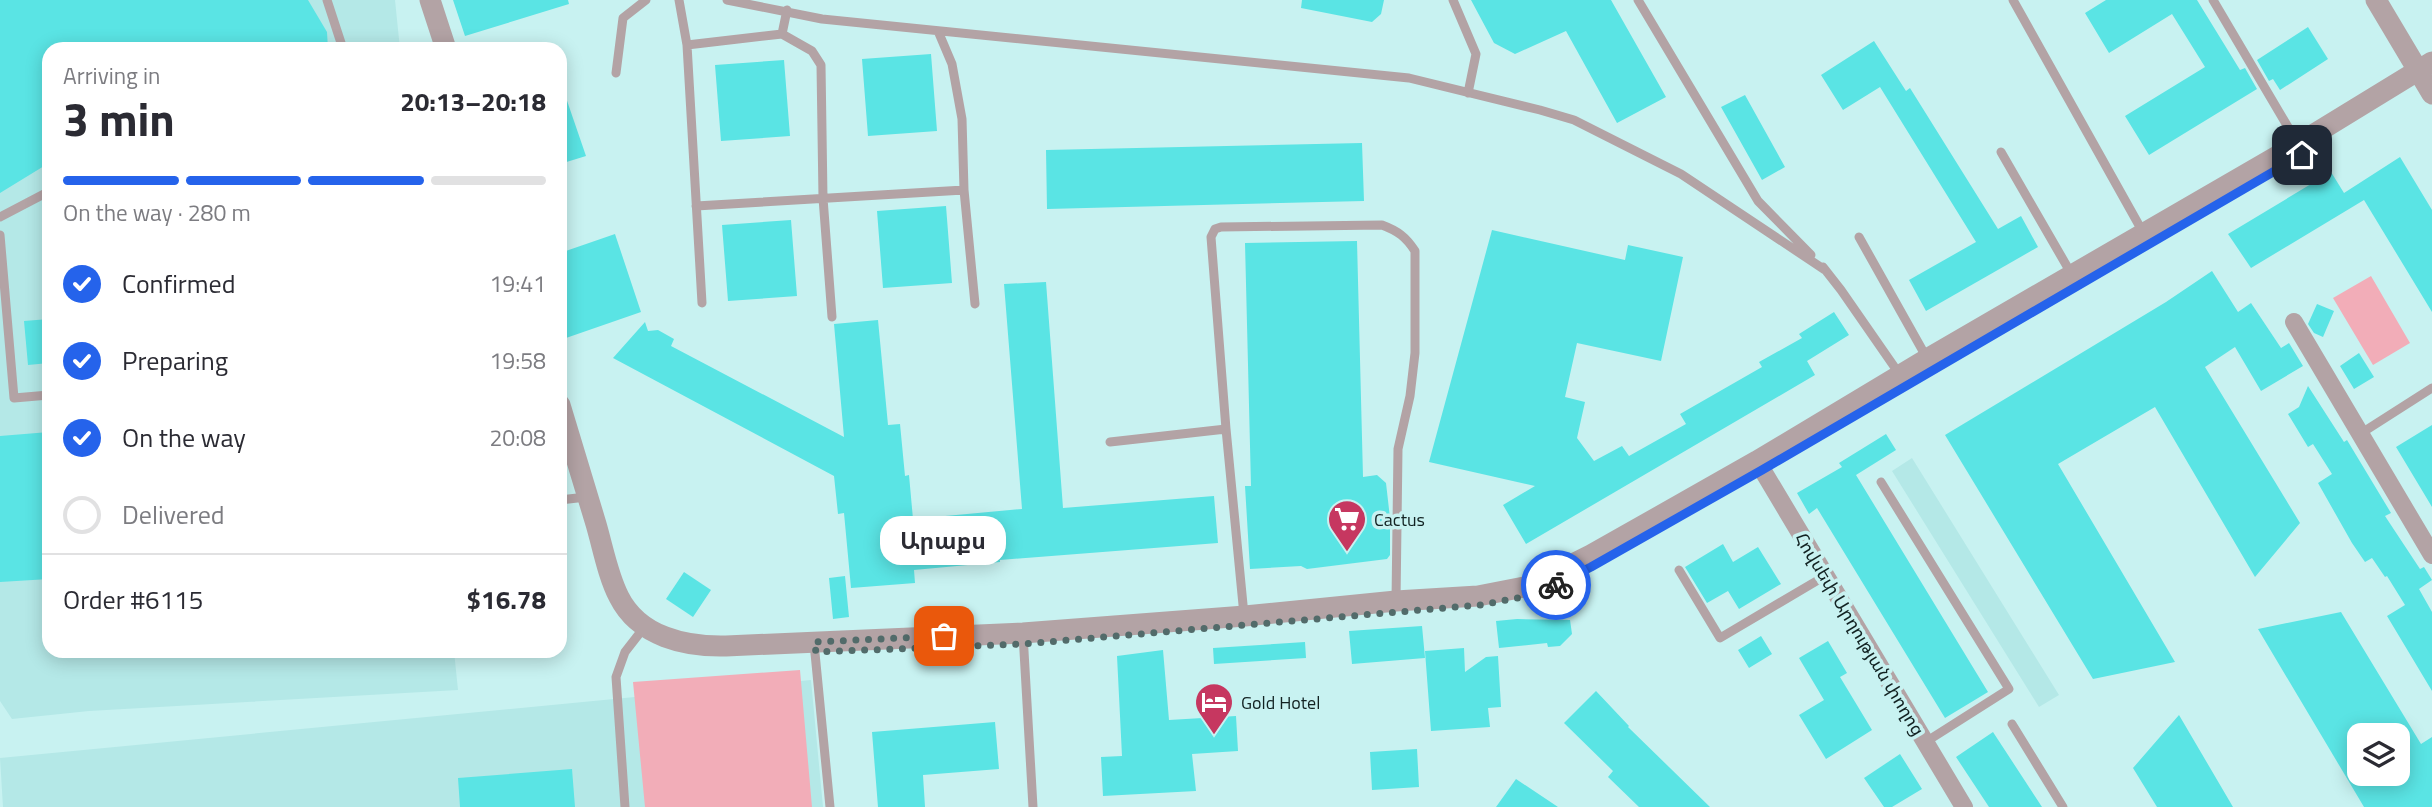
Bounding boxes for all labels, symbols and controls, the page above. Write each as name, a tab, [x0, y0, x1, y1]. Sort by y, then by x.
text: Arriving in	[63, 58, 160, 93]
text: 20:13–20:18	[400, 82, 546, 121]
text: 3 min	[63, 84, 175, 154]
pin	[2272, 125, 2332, 185]
icon: home	[2283, 136, 2321, 174]
text: On the way · 280 m	[63, 195, 251, 230]
text: Confirmed	[122, 264, 236, 303]
icon: check	[63, 265, 101, 303]
text: 19:41	[489, 266, 546, 301]
text: Preparing	[122, 341, 228, 380]
icon: check	[63, 342, 101, 380]
text: 19:58	[489, 343, 546, 378]
text: On the way	[122, 418, 246, 457]
icon: check	[63, 419, 101, 457]
text: 20:08	[489, 420, 546, 455]
text: Delivered	[122, 495, 225, 534]
supermarket icon: Cactus	[1326, 498, 1368, 553]
place label: Cactus	[1374, 506, 1425, 533]
callout: Արաքս	[881, 517, 1007, 566]
text: Արաքս	[900, 523, 986, 558]
street label: Հովսեփ Արղության փողոց	[1788, 527, 1932, 741]
courier	[1521, 550, 1591, 620]
icon: bike	[1537, 566, 1575, 604]
text: Order #6115	[63, 580, 203, 619]
text: $16.78	[467, 580, 546, 619]
pin	[914, 606, 974, 666]
icon: bag	[925, 617, 963, 655]
hotel icon: Gold Hotel	[1193, 681, 1235, 736]
place label: Gold Hotel	[1241, 689, 1320, 716]
map controls	[2347, 723, 2410, 786]
button: layers	[2347, 723, 2410, 786]

